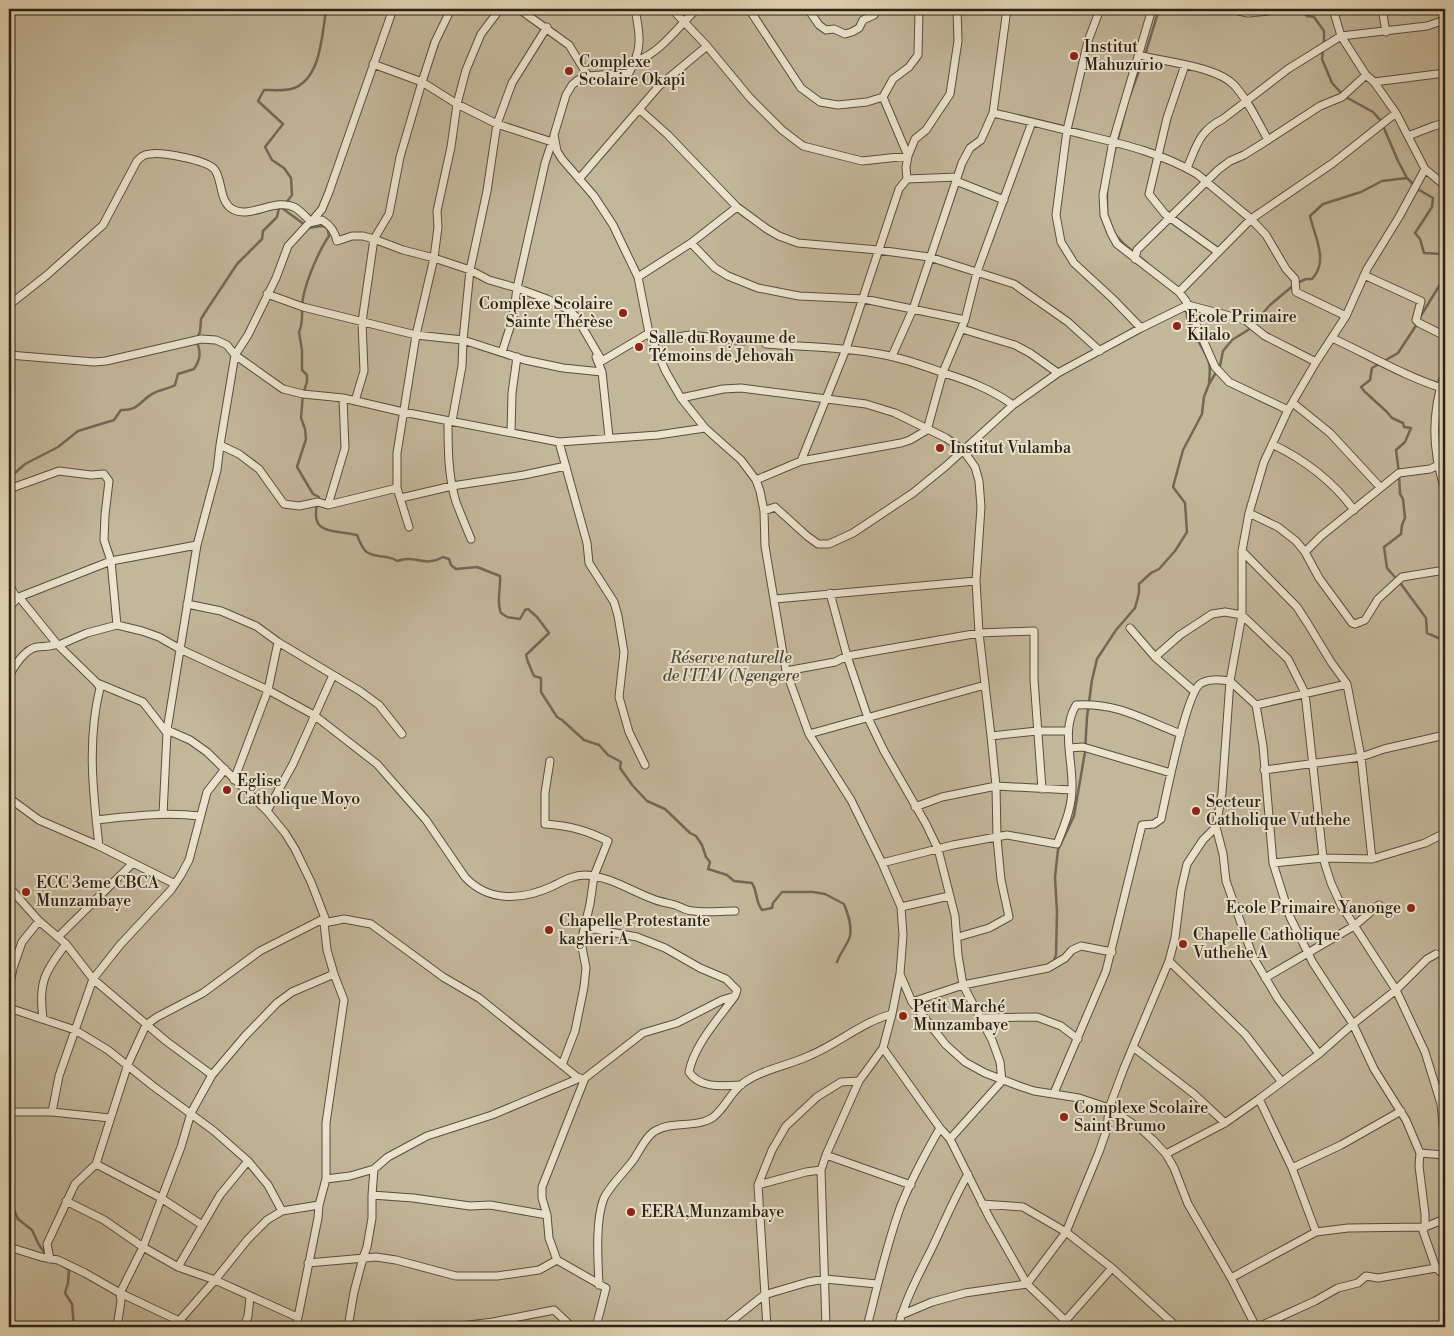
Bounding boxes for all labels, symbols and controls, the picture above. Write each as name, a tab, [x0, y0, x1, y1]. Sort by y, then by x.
place label: Institut Mahuzurio	[1084, 37, 1163, 75]
marker: Institut Mahuzurio	[1068, 50, 1080, 62]
place label: Complexe Scolaire Okapi	[579, 52, 686, 90]
marker: Complexe Scolaire Okapi	[563, 65, 575, 77]
place label: Complexe Scolaire Sainte Thérèse	[479, 294, 613, 332]
marker: Complexe Scolaire Sainte Thérèse	[617, 307, 629, 319]
place label: Ecole Primaire Kilalo	[1187, 307, 1297, 345]
marker: Ecole Primaire Kilalo	[1171, 320, 1183, 332]
place label: Salle du Royaume de Témoins de Jehovah	[649, 328, 796, 366]
marker: Salle du Royaume de Témoins de Jehovah	[633, 341, 645, 353]
place label: Institut Vulamba	[950, 438, 1072, 458]
marker: Institut Vulamba	[934, 442, 946, 454]
park label: Réserve naturelle de l'ITAV (Ngengere	[663, 648, 800, 686]
place label: Eglise Catholique Moyo	[237, 771, 360, 809]
marker: Eglise Catholique Moyo	[221, 784, 233, 796]
place label: Secteur Catholique Vuthehe	[1206, 792, 1351, 830]
marker: Secteur Catholique Vuthehe	[1190, 805, 1202, 817]
place label: ECC 3eme CBCA Munzambaye	[36, 873, 160, 911]
marker: ECC 3eme CBCA Munzambaye	[20, 886, 32, 898]
place label: Ecole Primaire Yanonge	[1226, 898, 1401, 918]
marker: Ecole Primaire Yanonge	[1405, 902, 1417, 914]
place label: Chapelle Protestante kagheri A	[559, 911, 710, 949]
marker: Chapelle Protestante kagheri A	[543, 924, 555, 936]
place label: Chapelle Catholique Vuthehe A	[1192, 925, 1340, 963]
marker: Chapelle Catholique Vuthehe A	[1177, 938, 1189, 950]
place label: Petit Marché Munzambaye	[913, 997, 1008, 1035]
marker: Petit Marché Munzambaye	[897, 1010, 909, 1022]
place label: Complexe Scolaire Saint Brumo	[1074, 1098, 1208, 1136]
marker: Complexe Scolaire Saint Brumo	[1058, 1111, 1070, 1123]
place label: EERA,Munzambaye	[641, 1202, 784, 1222]
marker: EERA,Munzambaye	[625, 1206, 637, 1218]

